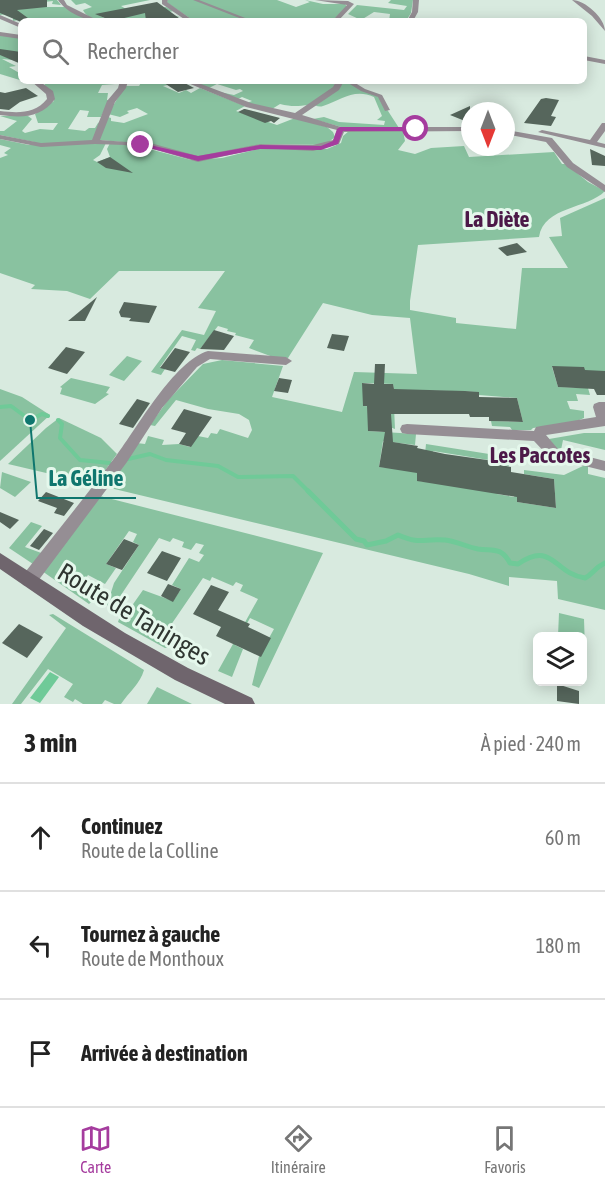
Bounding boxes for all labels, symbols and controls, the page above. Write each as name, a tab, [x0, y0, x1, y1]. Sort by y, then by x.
search box	[18, 18, 587, 84]
icon: search	[39, 35, 72, 68]
text: Rechercher	[87, 38, 178, 64]
north arrow	[461, 102, 515, 156]
route start	[402, 115, 428, 141]
route end	[127, 131, 153, 157]
district label: La Diète	[464, 206, 530, 232]
district label: Les Paccotes	[490, 442, 590, 468]
callout: La Géline	[37, 458, 136, 498]
text: La Géline	[49, 465, 123, 491]
street label: Route de Taninges	[52, 557, 216, 671]
map controls	[533, 632, 587, 686]
button: layers	[533, 632, 587, 686]
text: 3 min	[24, 728, 77, 758]
text: À pied · 240 m	[481, 732, 581, 755]
text: Continuez	[81, 813, 163, 839]
icon: ahead	[24, 821, 57, 854]
text: 60 m	[545, 826, 581, 849]
text: Route de la Colline	[81, 839, 218, 862]
text: Tournez à gauche	[81, 921, 220, 947]
icon: left	[24, 929, 57, 962]
text: 180 m	[536, 934, 581, 957]
text: Route de Monthoux	[81, 947, 224, 970]
icon: arrive	[24, 1037, 57, 1070]
text: Arrivée à destination	[81, 1040, 248, 1066]
tab: Carte	[79, 1122, 112, 1176]
tab: Itinéraire	[271, 1122, 326, 1176]
tab: Favoris	[484, 1122, 526, 1176]

